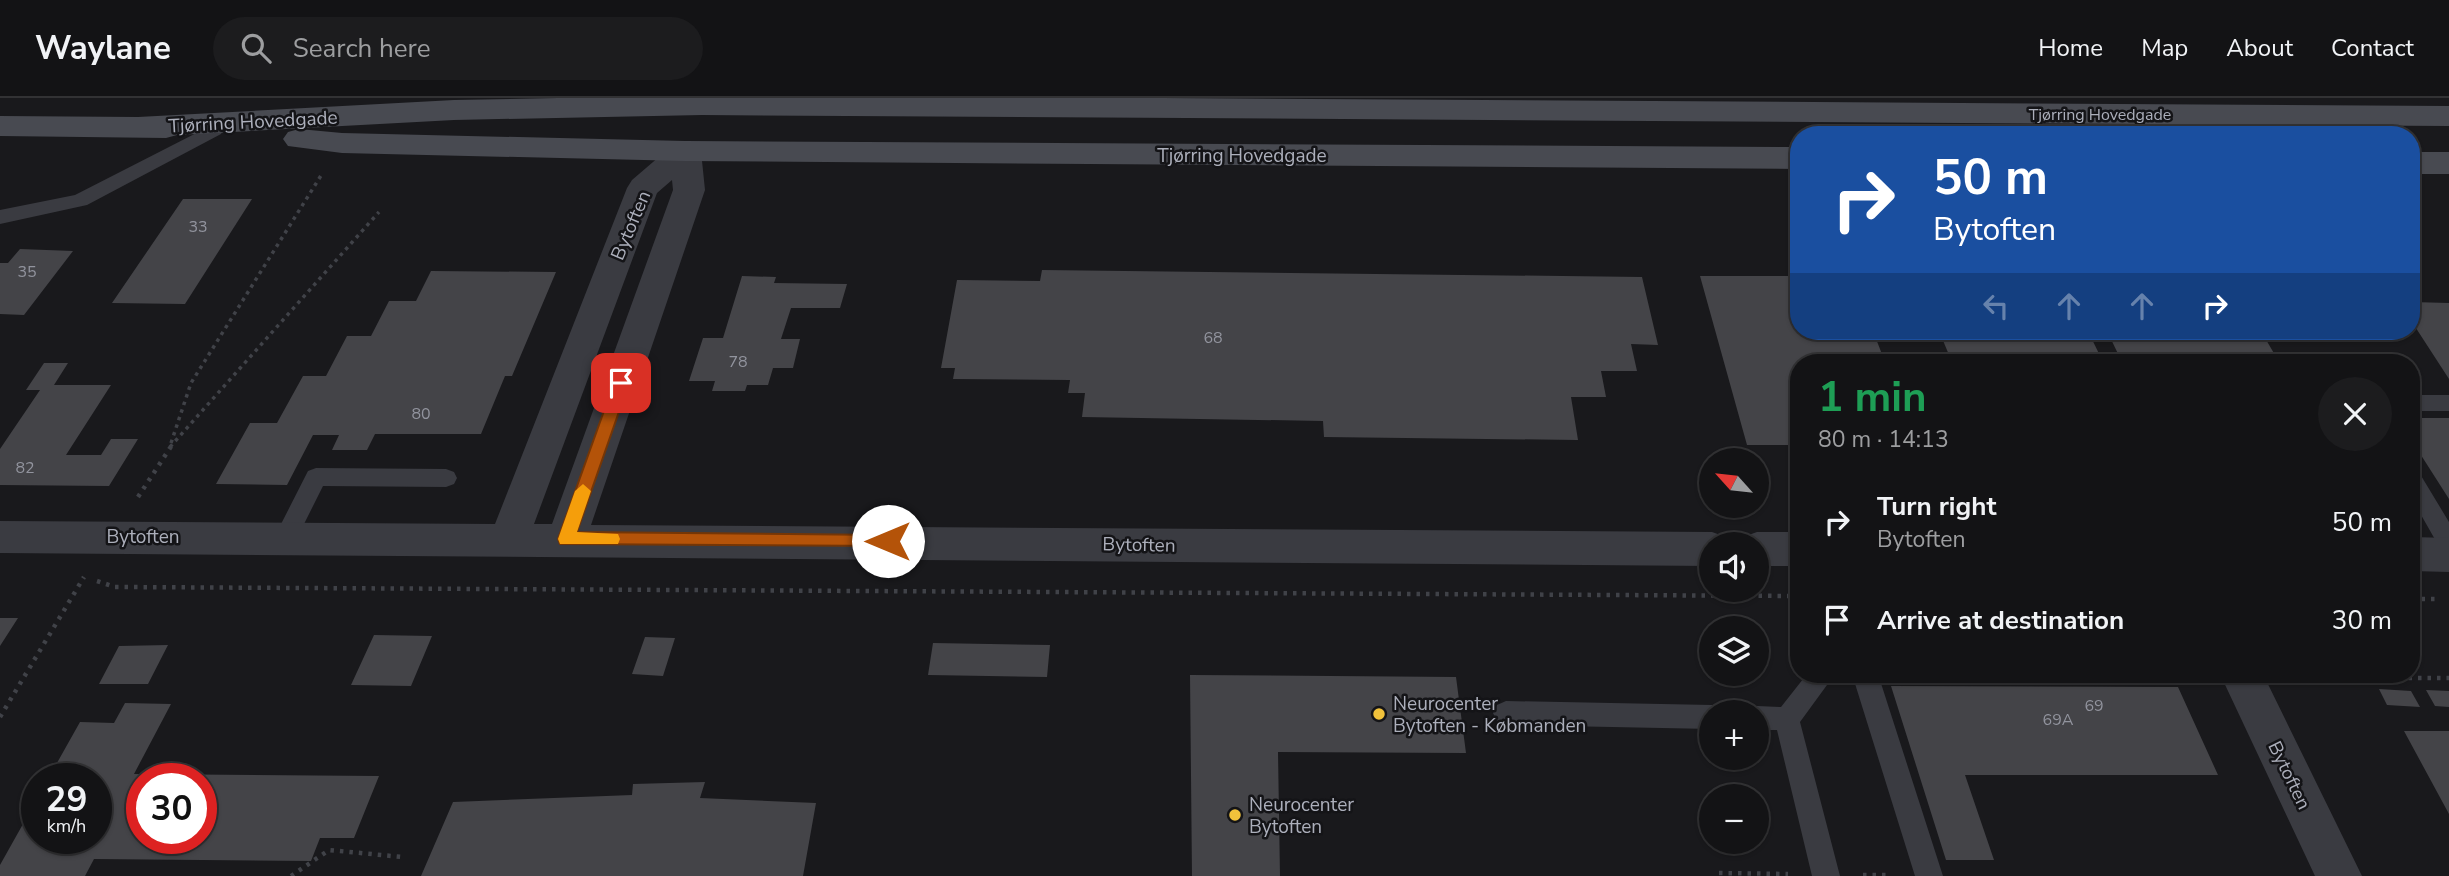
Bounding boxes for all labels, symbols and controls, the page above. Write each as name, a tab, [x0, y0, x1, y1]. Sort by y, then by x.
search box	[213, 17, 703, 80]
text: Waylane	[35, 26, 171, 71]
icon: search	[237, 29, 275, 67]
text: Search here	[293, 31, 431, 66]
text: Home	[2038, 32, 2103, 64]
text: Map	[2141, 32, 2188, 64]
text: About	[2226, 32, 2293, 64]
text: Contact	[2331, 32, 2414, 64]
street label: Tjørring Hovedgade	[2029, 104, 2171, 126]
street label: Tjørring Hovedgade	[168, 105, 338, 139]
street label: Tjørring Hovedgade	[1157, 143, 1327, 169]
text: 50 m	[1933, 144, 2048, 211]
icon: right	[1818, 154, 1909, 245]
street label: Bytoften	[605, 187, 657, 264]
text: Bytoften	[1933, 208, 2056, 251]
house number: 33	[188, 216, 208, 238]
house number: 35	[17, 261, 37, 283]
icon: left	[1977, 287, 2015, 325]
icon: ahead	[2050, 287, 2088, 325]
icon: ahead	[2123, 287, 2161, 325]
icon: right	[2196, 287, 2234, 325]
house number: 68	[1203, 327, 1223, 349]
house number: 78	[728, 351, 748, 373]
pin	[591, 353, 651, 413]
icon: arrive	[602, 364, 640, 402]
text: 1 min	[1818, 369, 1927, 426]
button: close	[2318, 377, 2392, 451]
house number: 80	[411, 403, 431, 425]
text: 80 m · 14:13	[1818, 424, 1949, 455]
north arrow	[1699, 448, 1769, 518]
map controls	[1699, 448, 1769, 854]
house number: 82	[15, 457, 35, 479]
text: Turn right	[1877, 489, 1996, 524]
icon: right	[1818, 503, 1856, 541]
position arrow	[851, 504, 925, 578]
text: 50 m	[2332, 505, 2392, 540]
street label: Bytoften	[106, 524, 180, 550]
text: Bytoften	[1877, 524, 1966, 555]
street label: Bytoften	[1102, 531, 1176, 559]
button: sound	[1699, 532, 1769, 602]
icon: arrive	[1818, 601, 1856, 639]
text: Arrive at destination	[1877, 603, 2124, 638]
text: 30 m	[2332, 603, 2392, 638]
button: layers	[1699, 616, 1769, 686]
place label: Neurocenter Bytoften - Købmanden	[1393, 691, 1586, 739]
house number: 69	[2084, 695, 2104, 717]
button: +	[1699, 700, 1769, 770]
marker: Neurocenter Bytoften - Købmanden	[1371, 706, 1387, 722]
house number: 69A	[2043, 709, 2074, 731]
street label: Bytoften	[2261, 737, 2317, 814]
speed limit sign: 30	[126, 763, 217, 854]
text: 29	[45, 776, 88, 823]
button: −	[1699, 784, 1769, 854]
place label: Neurocenter Bytoften	[1249, 792, 1354, 840]
marker: Neurocenter Bytoften	[1227, 807, 1243, 823]
text: km/h	[47, 814, 86, 838]

